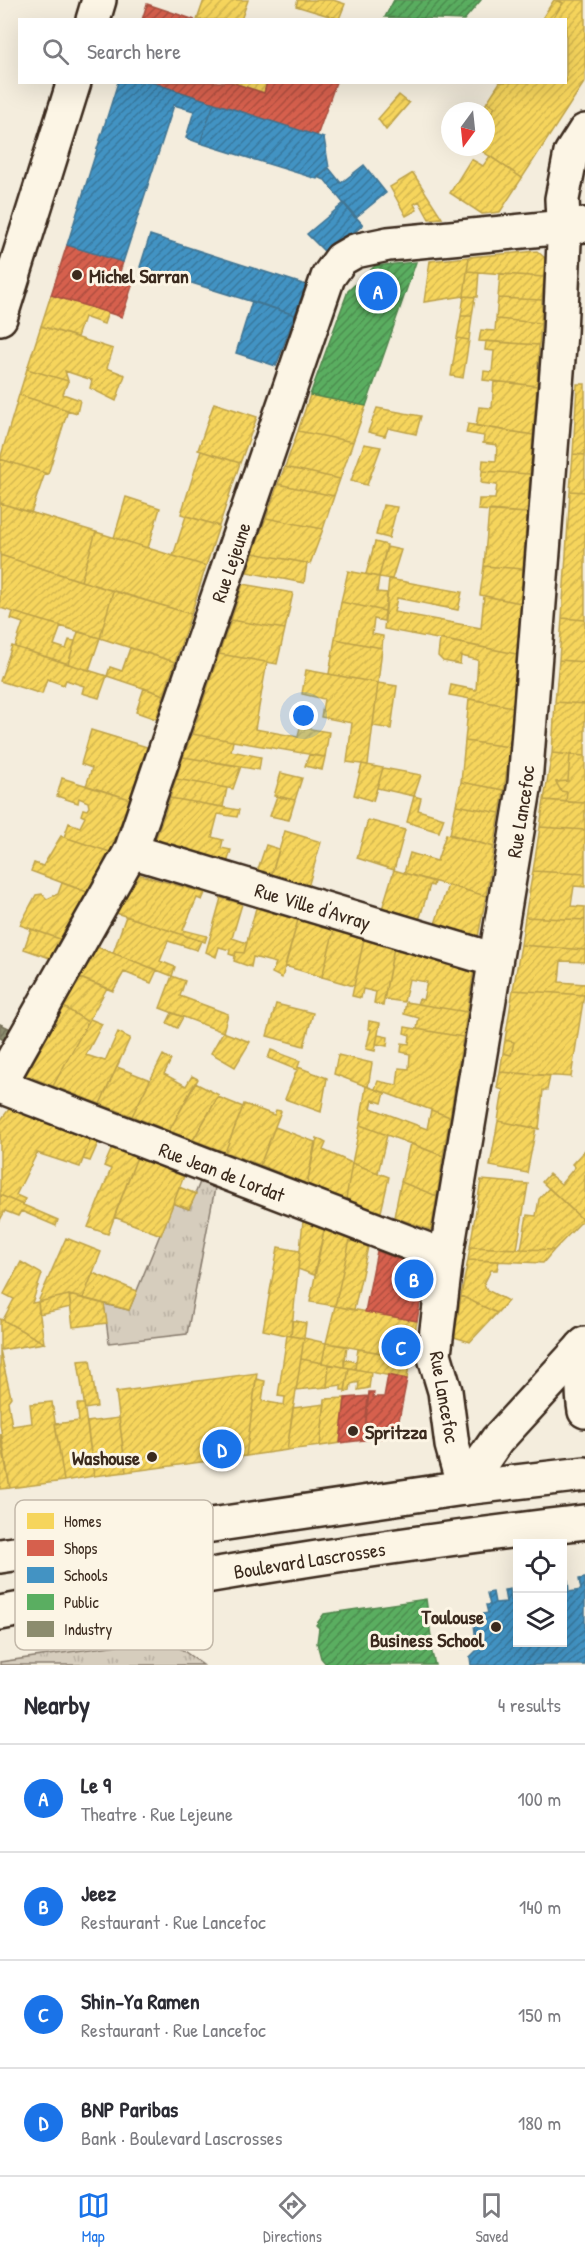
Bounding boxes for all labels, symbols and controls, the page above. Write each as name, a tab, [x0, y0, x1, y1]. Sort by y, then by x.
search box	[18, 18, 567, 84]
icon: search	[39, 35, 72, 68]
text: Search here	[87, 36, 181, 66]
north arrow	[441, 102, 495, 156]
place label: Michel Sarran	[89, 262, 189, 289]
marker: Michel Sarran	[70, 268, 84, 282]
pin: A	[358, 268, 398, 314]
street label: Rue Lejeune	[204, 518, 256, 606]
your location	[289, 701, 318, 730]
street label: Rue Lancefoc	[499, 764, 540, 860]
street label: Rue Ville d'Avray	[252, 875, 374, 936]
street label: Rue Jean de Lordat	[155, 1135, 290, 1208]
pin: B	[394, 1256, 434, 1302]
pin: C	[382, 1324, 420, 1370]
street label: Rue Lancefoc	[424, 1349, 466, 1445]
place label: Spritzza	[365, 1418, 427, 1446]
marker: Spritzza	[346, 1424, 360, 1438]
pin: D	[202, 1426, 242, 1472]
place label: Washouse	[72, 1444, 140, 1471]
marker: Washouse	[145, 1450, 159, 1464]
legend	[15, 1500, 213, 1650]
text: Homes	[64, 1510, 101, 1532]
street label: Boulevard Lascrosses	[232, 1534, 387, 1585]
text: Shops	[64, 1537, 98, 1559]
map controls	[513, 1539, 567, 1647]
button: locate	[513, 1539, 567, 1593]
text: Schools	[64, 1564, 108, 1586]
text: Public	[64, 1591, 100, 1613]
button: layers	[513, 1593, 567, 1647]
place label: Toulouse Business School	[370, 1603, 485, 1653]
text: Industry	[64, 1618, 112, 1640]
marker: Toulouse Business School	[489, 1620, 503, 1634]
text: Nearby	[24, 1687, 90, 1722]
text: 4 results	[498, 1691, 561, 1718]
text: Le 9	[81, 1770, 111, 1800]
text: A	[39, 1785, 48, 1812]
text: 100 m	[518, 1785, 561, 1812]
text: Theatre · Rue Lejeune	[81, 1800, 233, 1827]
text: Jeez	[81, 1878, 116, 1908]
text: B	[38, 1893, 49, 1920]
text: 140 m	[519, 1893, 561, 1920]
text: Restaurant · Rue Lancefoc	[81, 1908, 266, 1935]
text: Shin-Ya Ramen	[81, 1986, 200, 2016]
text: C	[38, 2001, 49, 2028]
text: 150 m	[518, 2001, 561, 2028]
text: Restaurant · Rue Lancefoc	[81, 2016, 266, 2043]
text: BNP Paribas	[81, 2094, 178, 2124]
text: D	[39, 2109, 48, 2136]
text: 180 m	[518, 2109, 561, 2136]
text: Bank · Boulevard Lascrosses	[81, 2124, 283, 2151]
tab: Map	[77, 2189, 110, 2247]
tab: Directions	[263, 2189, 322, 2247]
tab: Saved	[475, 2189, 508, 2247]

